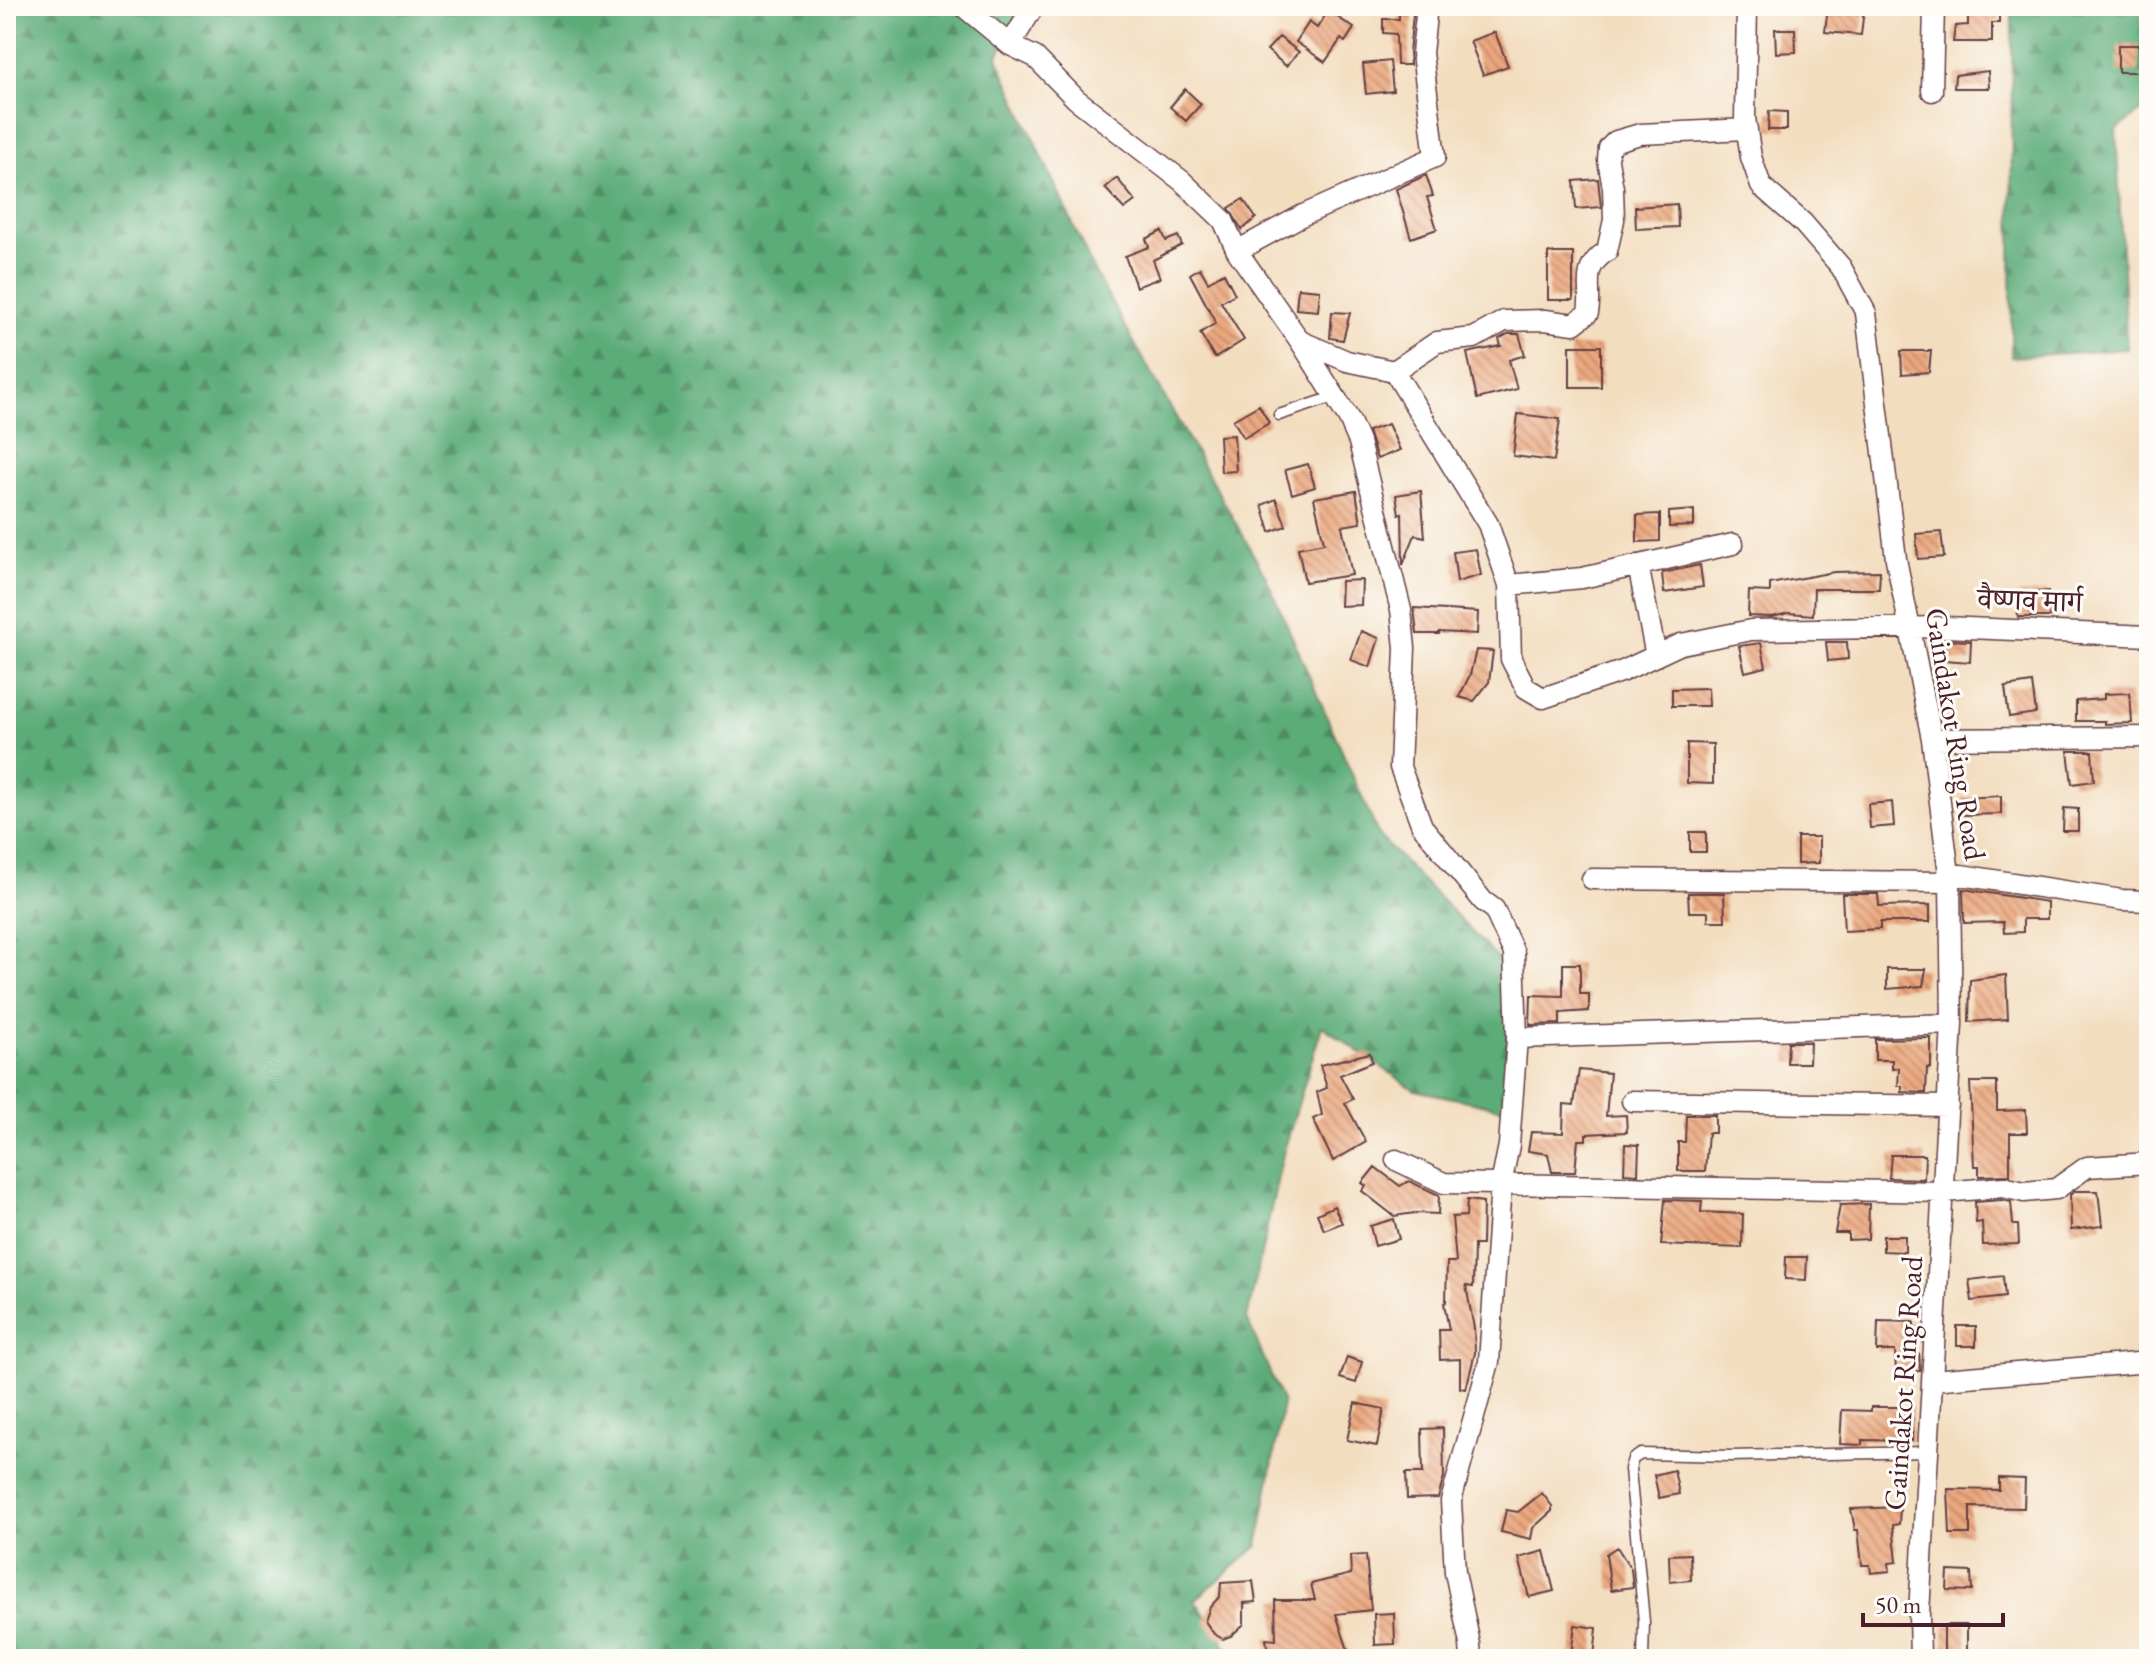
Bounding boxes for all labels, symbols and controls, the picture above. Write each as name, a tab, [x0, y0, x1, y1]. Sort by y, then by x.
street label: वैष्णव मार्ग	[1975, 579, 2085, 621]
street label: Gaindakot Ring Road	[1917, 605, 1995, 864]
street label: Gaindakot Ring Road	[1875, 1254, 1931, 1512]
scale bar	[1863, 1577, 2003, 1627]
text: 50 m	[1875, 1589, 1922, 1620]

